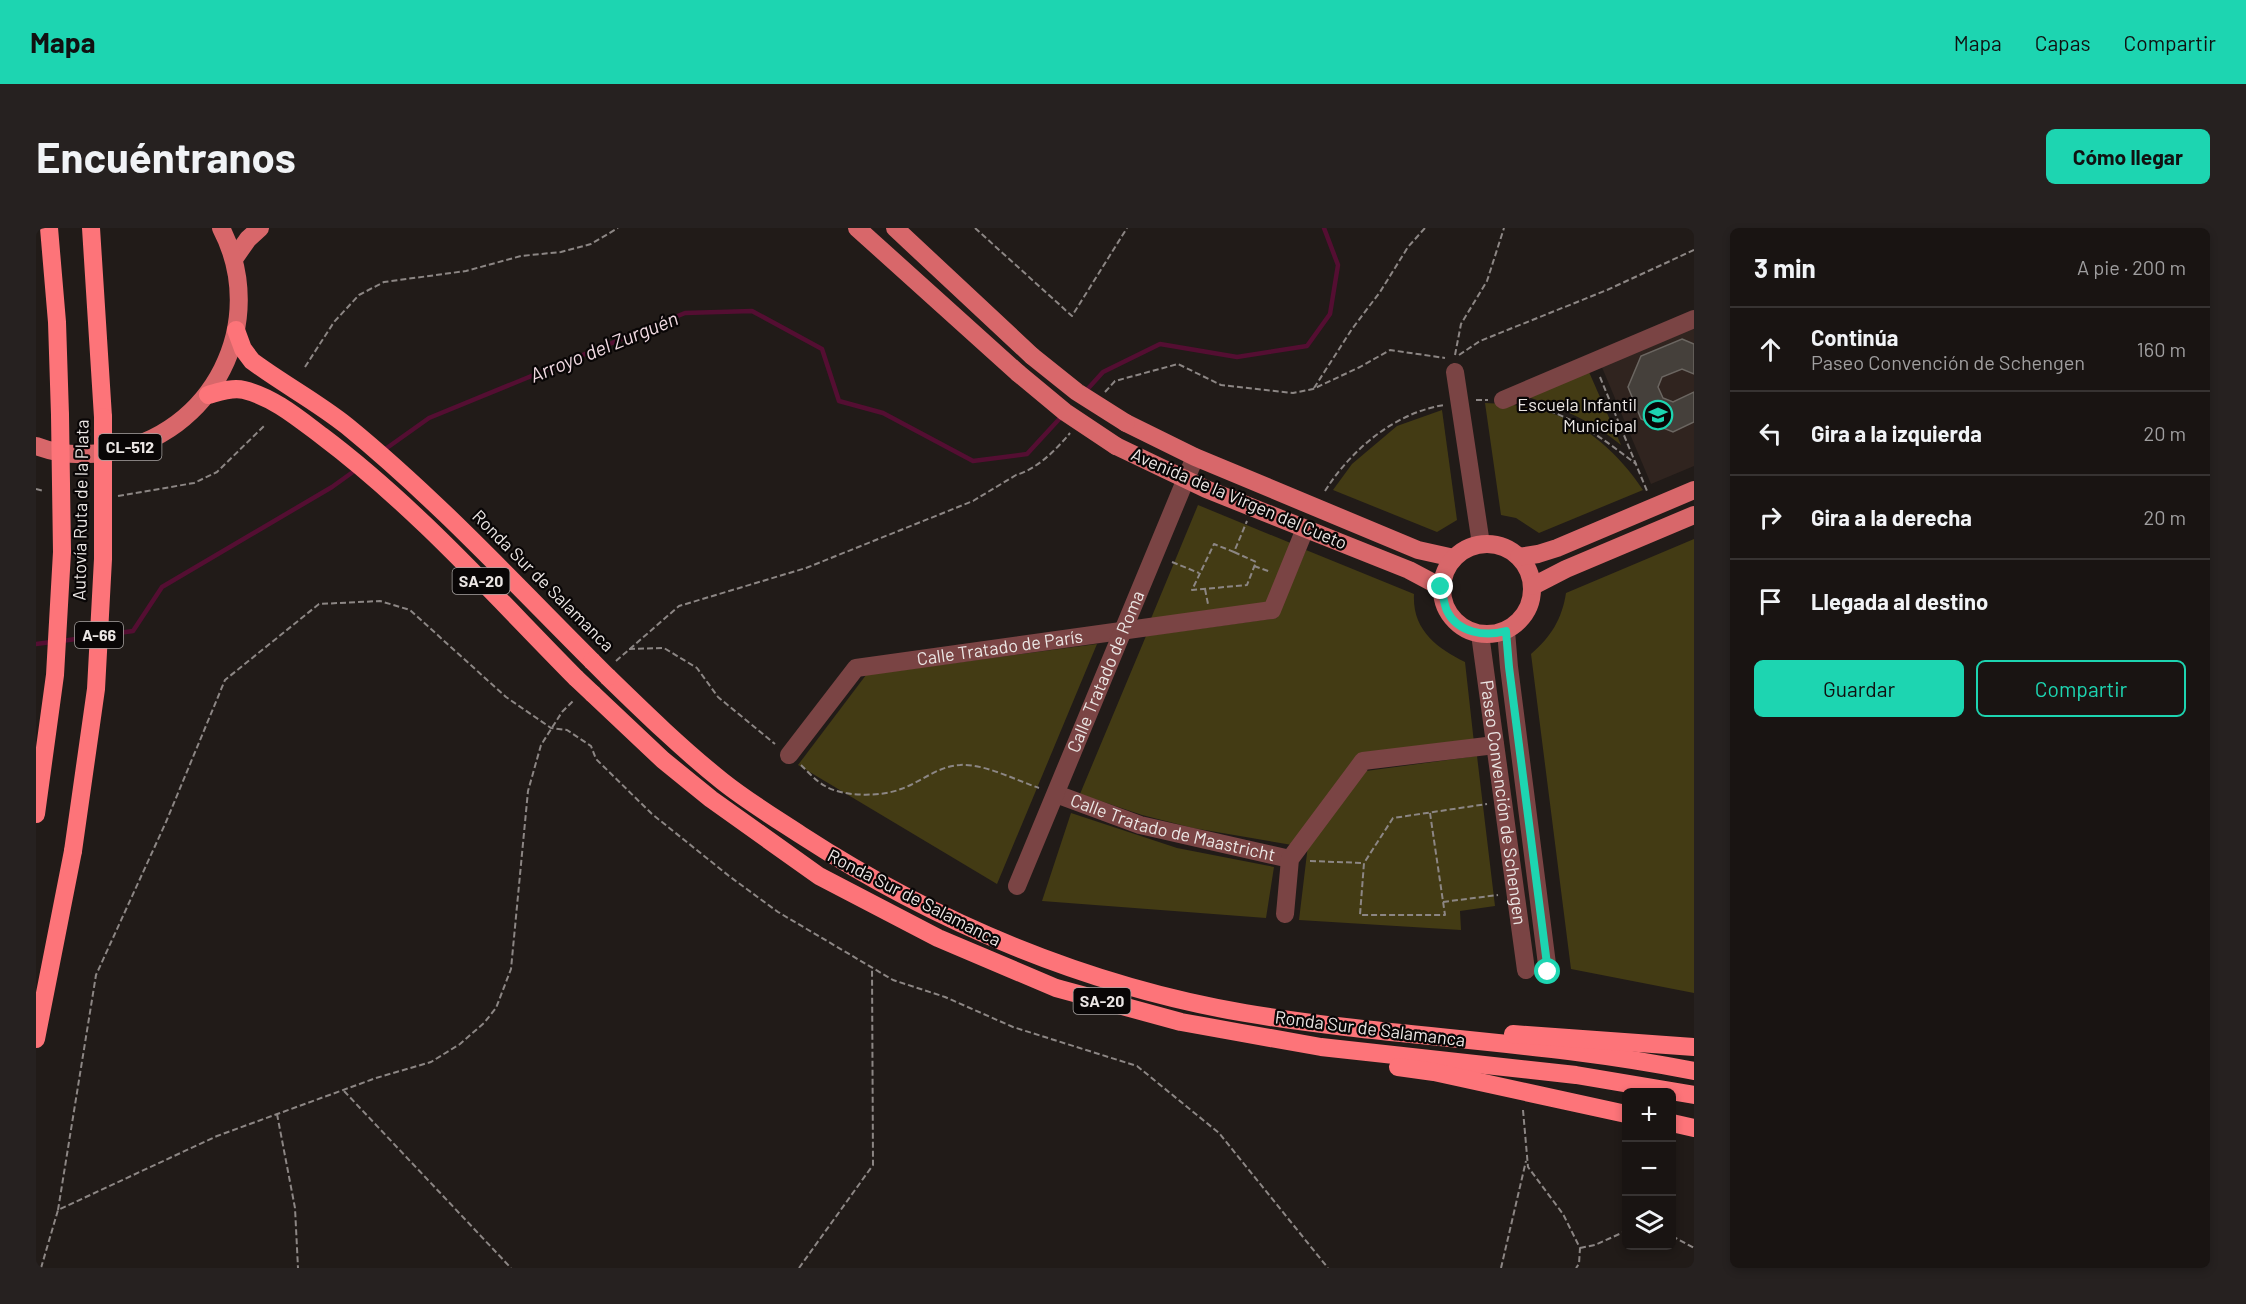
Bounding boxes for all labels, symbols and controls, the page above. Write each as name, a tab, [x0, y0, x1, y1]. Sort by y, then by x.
text: Mapa	[30, 25, 96, 59]
text: Mapa	[1954, 30, 2002, 55]
text: Capas	[2035, 30, 2091, 55]
text: Compartir	[2124, 30, 2216, 55]
button: Cómo llegar	[2046, 129, 2210, 184]
text: Encuéntranos	[36, 131, 296, 181]
text: 3 min	[1754, 252, 1816, 283]
text: A pie · 200 m	[2077, 255, 2186, 279]
water label: Arroyo del Zurguén	[526, 305, 681, 387]
text: Continúa	[1811, 324, 1898, 350]
icon: ahead	[1754, 333, 1787, 366]
text: 160 m	[2137, 337, 2186, 361]
text: Paseo Convención de Schengen	[1811, 350, 2085, 374]
place label: Escuela Infantil Municipal	[1517, 393, 1637, 436]
school or university icon: Escuela Infantil Municipal	[1642, 399, 1674, 431]
icon: left	[1754, 417, 1787, 450]
street label: Autovía Ruta de la Plata	[67, 419, 93, 601]
text: Gira a la izquierda	[1811, 420, 1982, 446]
text: 20 m	[2143, 421, 2186, 445]
road number: CL-512	[98, 434, 161, 460]
street label: Avenida de la Virgen del Cueto	[1128, 443, 1351, 554]
icon: right	[1754, 501, 1787, 534]
text: Gira a la derecha	[1811, 504, 1972, 530]
street label: Ronda Sur de Salamanca	[468, 505, 619, 656]
text: 20 m	[2143, 505, 2186, 529]
road number: SA-20	[452, 568, 510, 594]
route end	[1427, 573, 1453, 599]
icon: arrive	[1754, 585, 1787, 618]
street label: Calle Tratado de Roma	[1062, 587, 1148, 756]
text: Llegada al destino	[1811, 588, 1988, 614]
road number: A-66	[75, 622, 123, 648]
street label: Calle Tratado de París	[915, 625, 1084, 669]
button: Guardar	[1754, 660, 1964, 717]
button: Compartir	[1976, 660, 2186, 717]
street label: Paseo Convención de Schengen	[1476, 678, 1532, 926]
street label: Calle Tratado de Maastricht	[1068, 788, 1278, 865]
street label: Ronda Sur de Salamanca	[824, 844, 1005, 950]
route start	[1534, 958, 1560, 984]
road number: SA-20	[1074, 988, 1130, 1014]
street label: Ronda Sur de Salamanca	[1274, 1005, 1467, 1051]
map controls	[1622, 1088, 1676, 1250]
button: +	[1622, 1088, 1676, 1142]
button: −	[1622, 1142, 1676, 1196]
button: layers	[1622, 1196, 1676, 1250]

